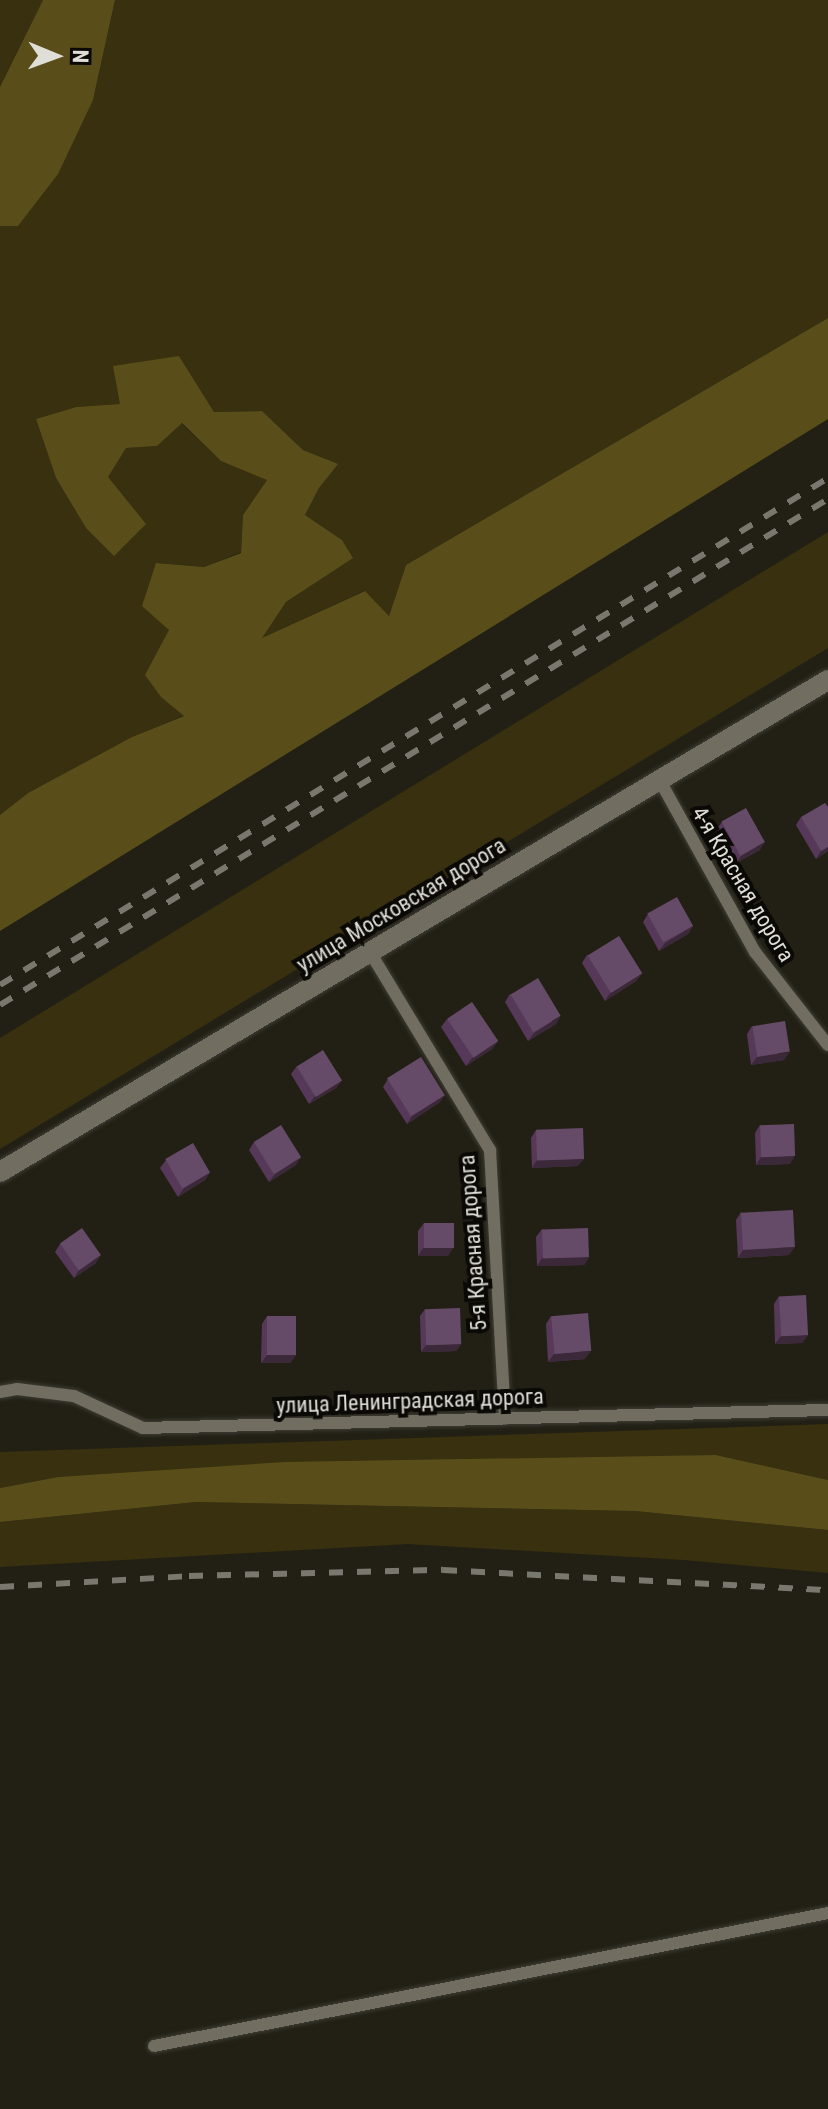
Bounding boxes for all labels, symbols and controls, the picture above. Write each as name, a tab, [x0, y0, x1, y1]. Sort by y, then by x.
north arrow	[16, 16, 96, 96]
text: N	[68, 49, 93, 63]
street label: 4-я Красная дорога	[686, 802, 800, 966]
street label: улица Московская дорога	[292, 832, 510, 978]
street label: 5-я Красная дорога	[454, 1154, 492, 1332]
street label: улица Ленинградская дорога	[276, 1383, 544, 1419]

